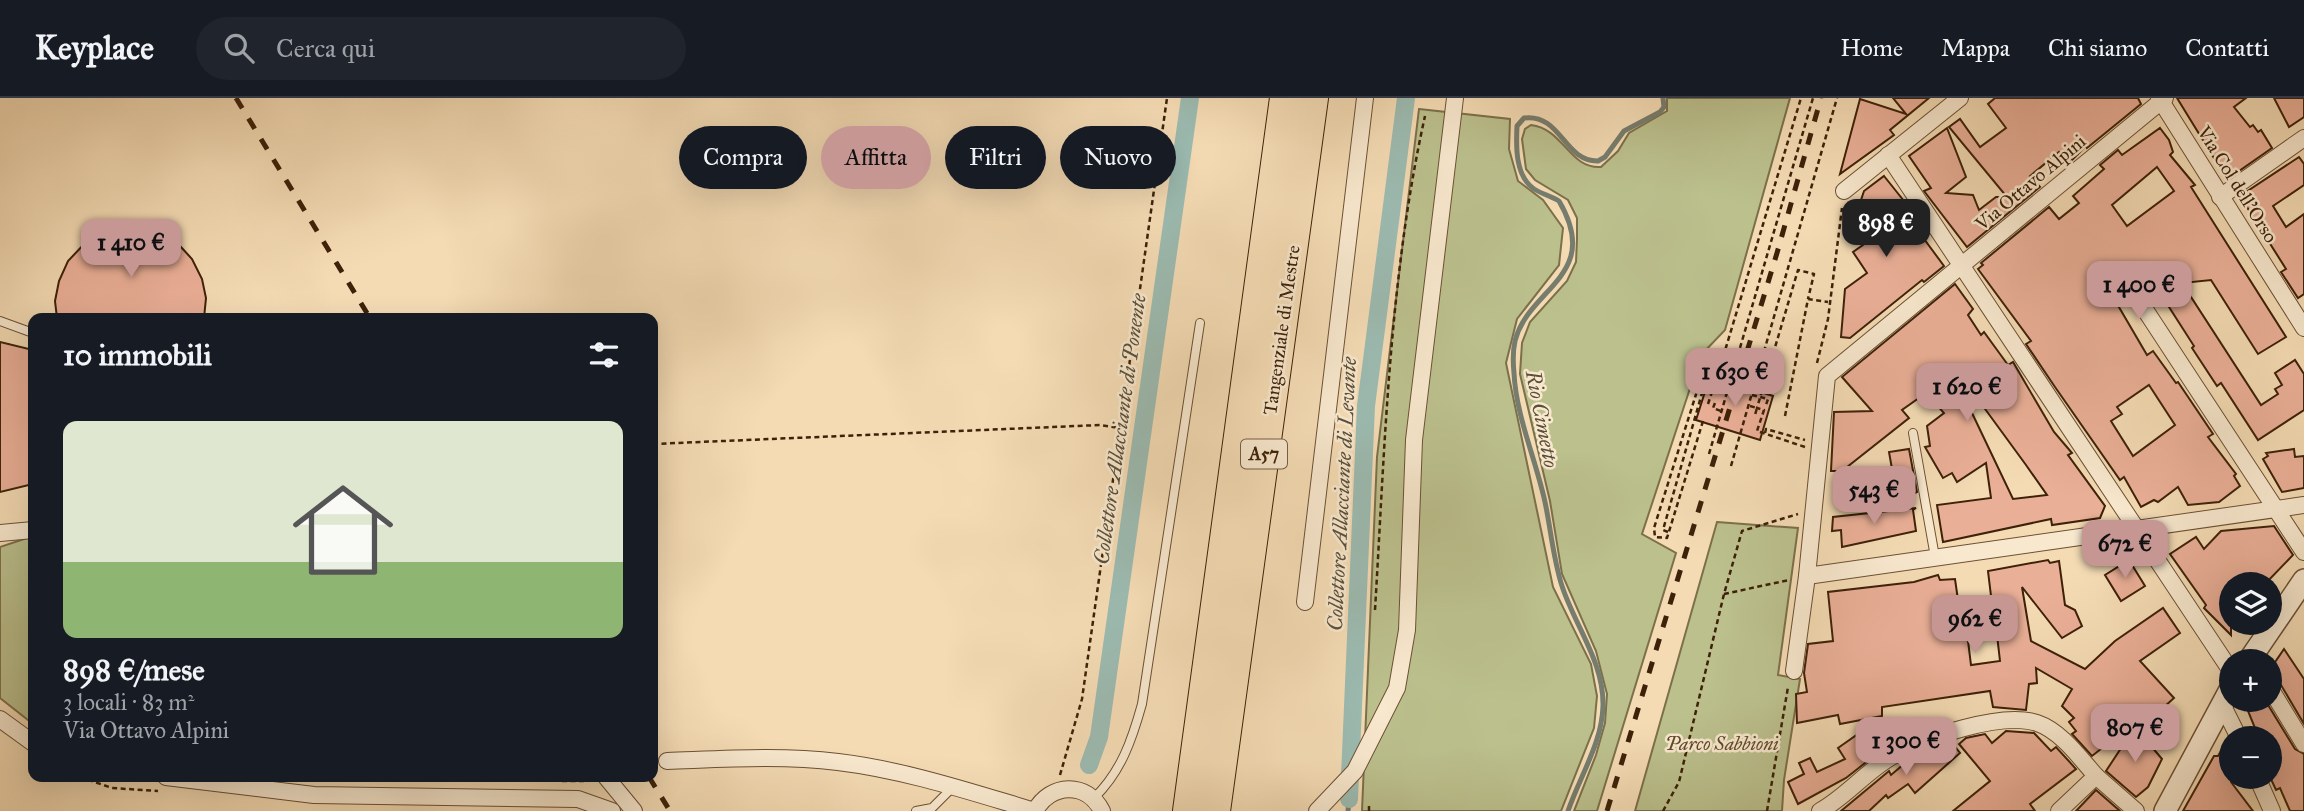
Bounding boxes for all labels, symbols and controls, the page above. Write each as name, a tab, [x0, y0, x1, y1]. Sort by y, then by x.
search box	[196, 17, 686, 80]
text: Keyplace	[35, 28, 154, 68]
icon: search	[220, 29, 258, 67]
text: Cerca qui	[276, 32, 375, 64]
text: Home	[1840, 33, 1903, 63]
text: Mappa	[1941, 33, 2010, 63]
text: Chi siamo	[2048, 33, 2147, 63]
text: Contatti	[2185, 33, 2269, 63]
street label: Via Col dell'Orso	[2192, 121, 2283, 247]
chip: Compra	[679, 126, 807, 189]
chip: Affitta	[821, 126, 931, 189]
chip: Filtri	[945, 126, 1046, 189]
chip: Nuovo	[1060, 126, 1176, 189]
street label: Via Ottavo Alpini	[1970, 129, 2090, 236]
pin: 898 €	[1837, 200, 1935, 259]
text: 898 €	[1858, 208, 1914, 236]
pin: 1 410 €	[66, 220, 196, 279]
text: 1 410 €	[97, 228, 165, 256]
street label: Tangenziale di Mestre	[1258, 244, 1306, 417]
pin: 1 400 €	[2074, 262, 2204, 321]
text: 1 400 €	[2103, 270, 2175, 298]
water label: Collettore Allacciante di Ponente	[1088, 291, 1152, 566]
icon: filters	[585, 336, 623, 374]
text: 10 immobili	[63, 337, 212, 373]
pin: 1 630 €	[1670, 348, 1800, 408]
water label: Collettore Allacciante di Levante	[1322, 355, 1362, 632]
text: 1 630 €	[1701, 357, 1769, 385]
pin: 1 620 €	[1902, 364, 2032, 423]
water label: Rio Cimetto	[1520, 367, 1564, 470]
text: 1 620 €	[1932, 372, 2002, 400]
road number: A57	[1241, 440, 1287, 468]
pin: 543 €	[1825, 466, 1923, 526]
icon: home	[280, 467, 406, 593]
text: 543 €	[1849, 475, 1900, 503]
pin: 672 €	[2076, 520, 2174, 580]
text: 672 €	[2098, 529, 2152, 557]
map controls	[2219, 572, 2282, 789]
button: layers	[2219, 572, 2282, 635]
pin: 962 €	[1926, 596, 2024, 655]
text: 962 €	[1948, 604, 2002, 632]
button: +	[2219, 649, 2282, 712]
text: 898 €/mese	[63, 652, 205, 688]
text: 3 locali · 83 m²	[63, 688, 194, 716]
pin: 807 €	[2086, 704, 2184, 764]
text: 807 €	[2107, 713, 2163, 741]
text: Via Ottavo Alpini	[63, 716, 229, 744]
pin: 1 300 €	[1841, 718, 1971, 777]
text: 1 300 €	[1872, 726, 1940, 754]
button: −	[2219, 726, 2282, 789]
park label: Parco Sabbioni	[1665, 732, 1779, 755]

